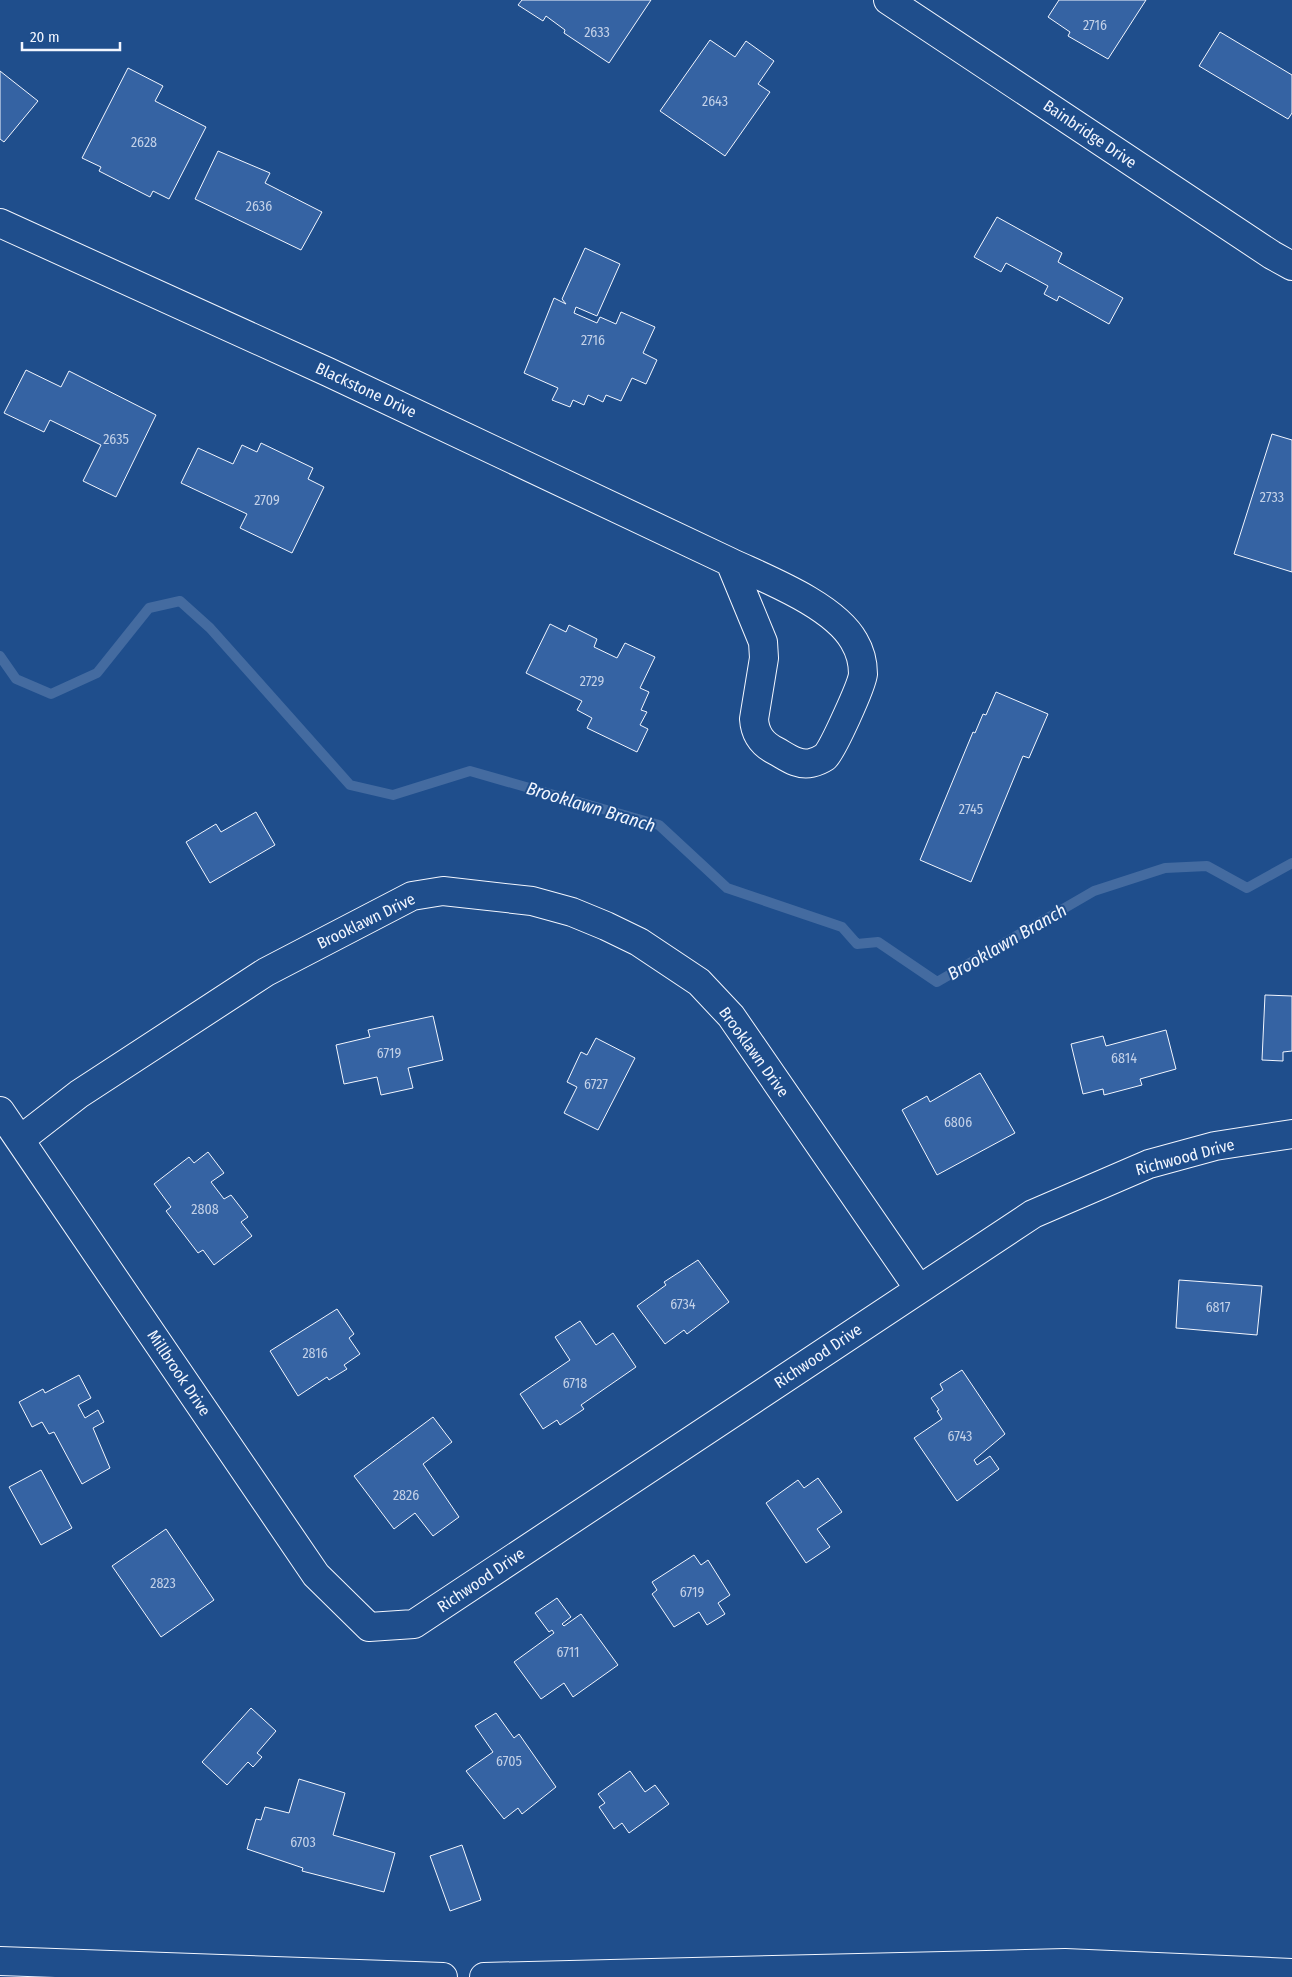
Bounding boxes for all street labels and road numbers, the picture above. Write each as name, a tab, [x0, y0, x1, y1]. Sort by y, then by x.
street label: Bainbridge Drive	[1040, 96, 1140, 172]
street label: Blackstone Drive	[313, 358, 420, 422]
street label: Brooklawn Drive	[314, 889, 418, 953]
street label: Brooklawn Drive	[715, 1003, 793, 1101]
street label: Richwood Drive	[1133, 1135, 1237, 1179]
street label: Richwood Drive	[771, 1320, 865, 1392]
street label: Millbrook Drive	[143, 1326, 215, 1420]
street label: Richwood Drive	[434, 1544, 528, 1616]

